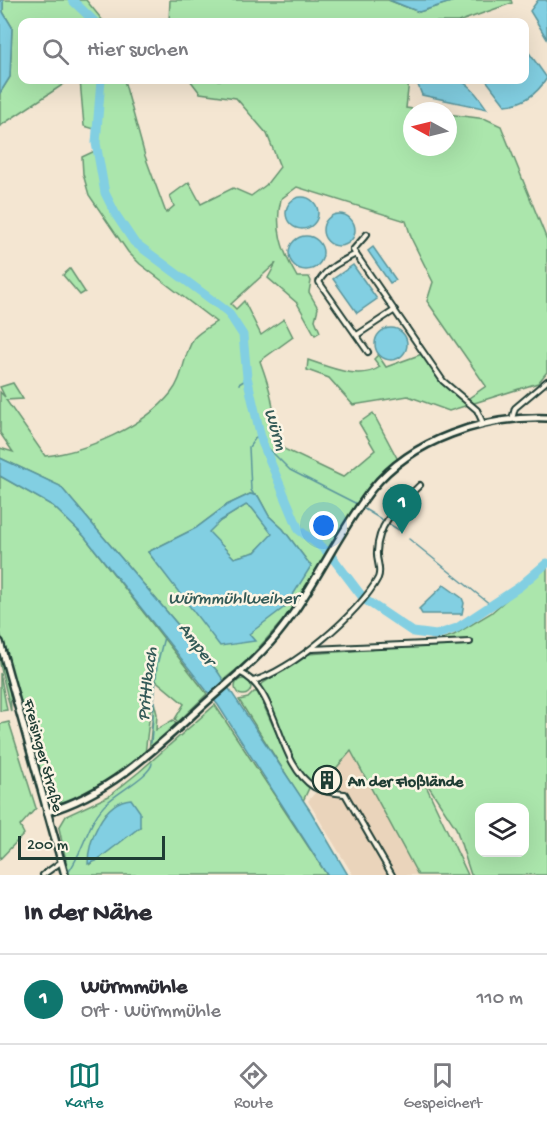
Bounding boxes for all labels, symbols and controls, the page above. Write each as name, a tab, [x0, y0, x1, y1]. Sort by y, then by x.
search box	[18, 18, 529, 84]
icon: search	[39, 35, 72, 68]
text: Hier suchen	[87, 38, 188, 64]
north arrow	[403, 102, 457, 156]
water label: Würm	[258, 406, 291, 454]
pin: 1	[382, 484, 422, 534]
your location	[309, 511, 338, 540]
water label: Würmmühlweiher	[168, 589, 302, 610]
water label: Amper	[173, 619, 221, 673]
water label: Prittlbach	[134, 646, 163, 722]
street label: Freisinger Straße	[17, 697, 66, 815]
building icon: An der Floßlände	[311, 764, 343, 796]
place label: An der Floßlände	[347, 774, 464, 793]
map controls	[475, 803, 529, 857]
button: layers	[475, 803, 529, 857]
scale bar	[18, 833, 165, 860]
text: 200 m	[27, 837, 68, 856]
text: In der Nähe	[24, 899, 152, 930]
text: Würmmühle	[81, 975, 187, 1001]
text: 1	[39, 988, 48, 1011]
text: 110 m	[477, 988, 523, 1011]
text: Ort · Würmmühle	[81, 1001, 221, 1024]
tab: Karte	[65, 1059, 103, 1114]
tab: Route	[234, 1059, 273, 1114]
tab: Gespeichert	[403, 1059, 482, 1114]

